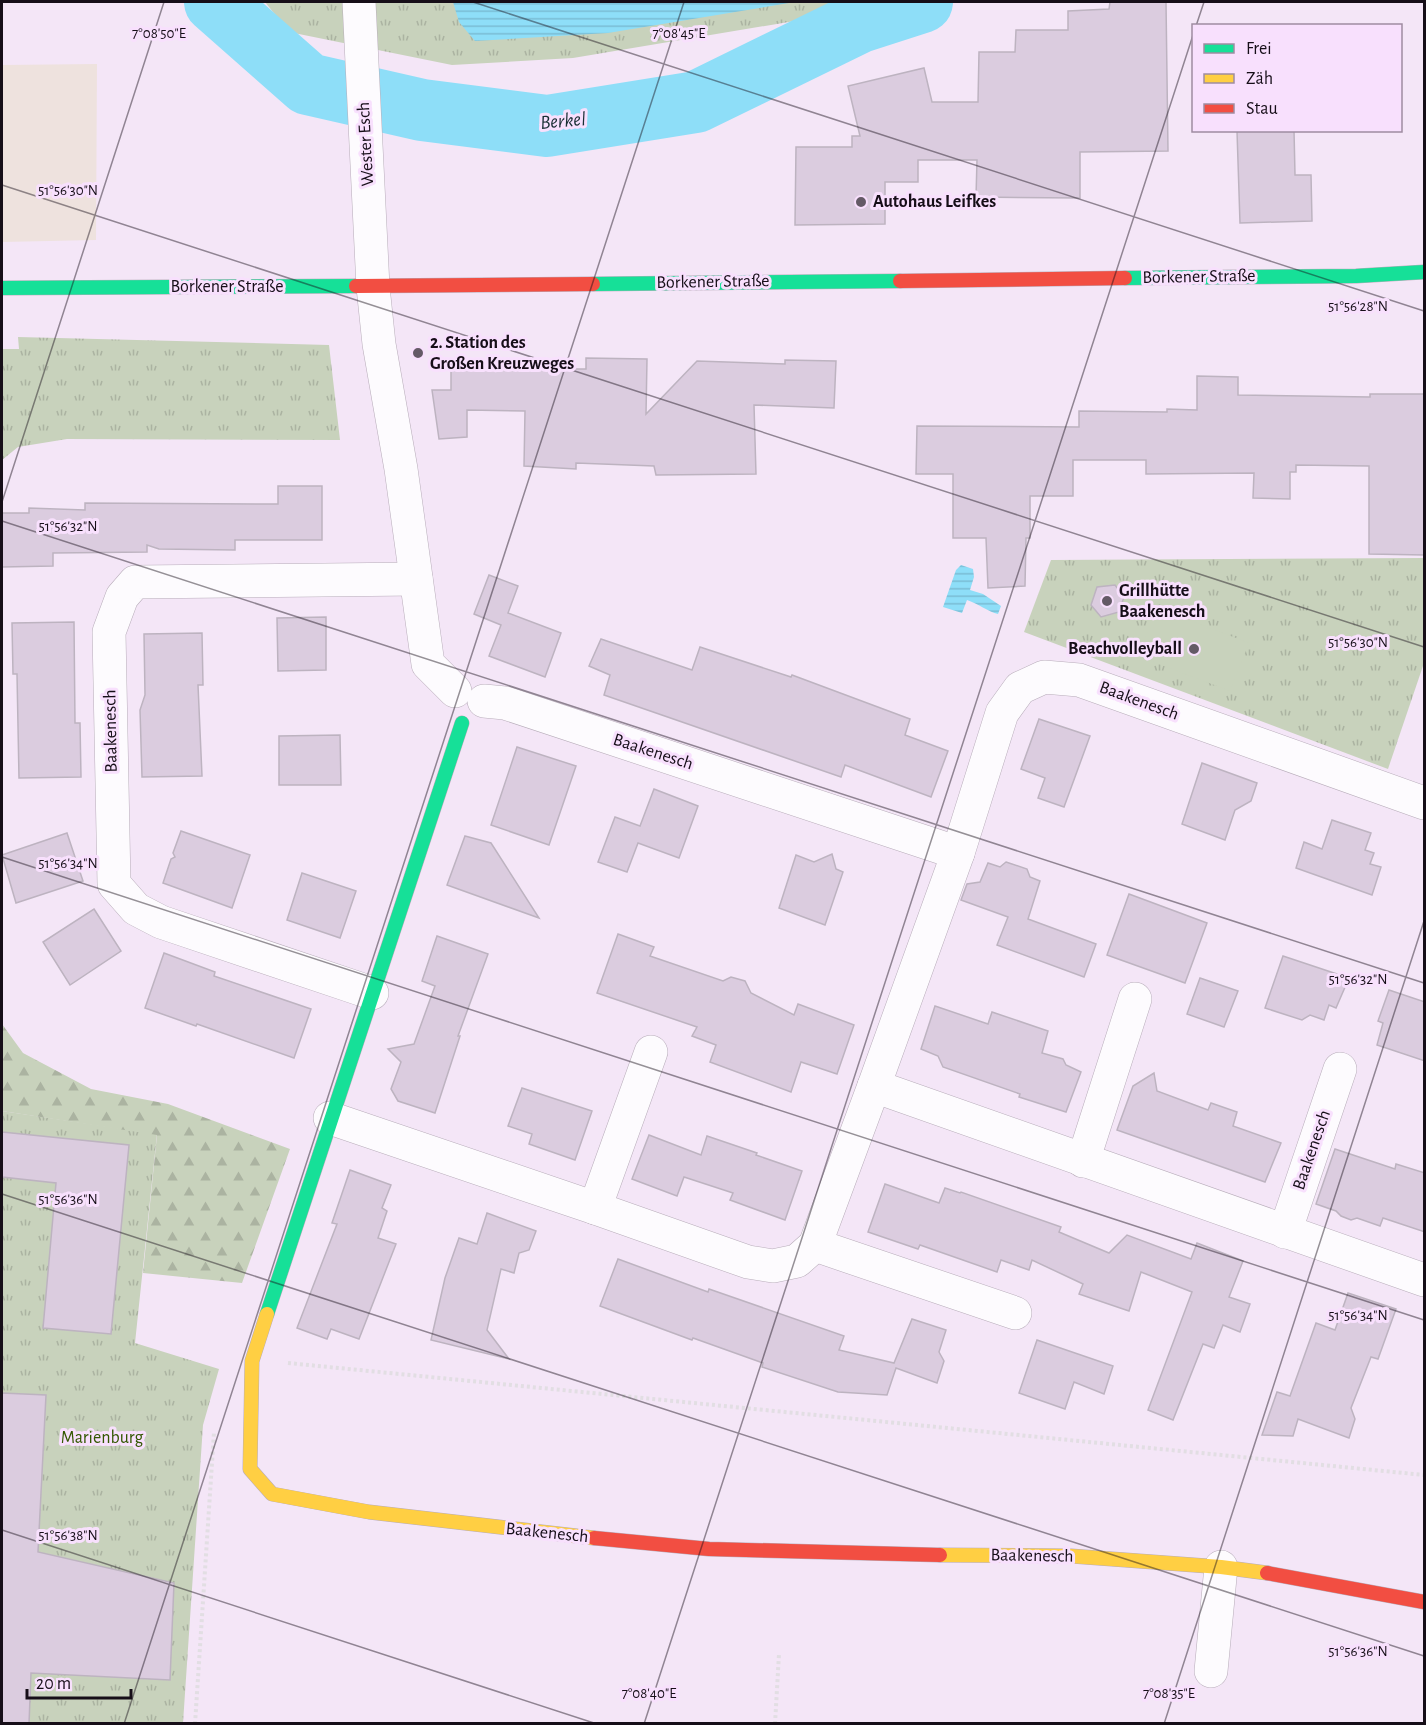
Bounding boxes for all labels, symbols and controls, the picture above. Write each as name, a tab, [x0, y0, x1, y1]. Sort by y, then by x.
legend	[1192, 24, 1402, 132]
text: 7°08'50"E	[132, 26, 186, 41]
text: 7°08'45"E	[652, 26, 706, 41]
text: Frei	[1246, 40, 1272, 58]
text: Zäh	[1246, 70, 1273, 88]
text: Stau	[1246, 100, 1278, 118]
street label: Wester Esch	[355, 101, 377, 187]
water label: Berkel	[539, 109, 587, 133]
text: 51°56'30"N	[38, 183, 98, 198]
place label: Autohaus Leifkes	[873, 193, 996, 211]
marker: Autohaus Leifkes	[854, 195, 868, 209]
street label: Borkener Straße	[1142, 267, 1256, 287]
street label: Borkener Straße	[656, 272, 770, 292]
street label: Borkener Straße	[170, 278, 284, 296]
text: 51°56'28"N	[1328, 299, 1388, 314]
place label: 2. Station des Großen Kreuzweges	[430, 334, 574, 373]
marker: 2. Station des Großen Kreuzweges	[411, 346, 425, 360]
text: 51°56'32"N	[38, 519, 98, 534]
place label: Grillhütte Baakenesch	[1119, 582, 1205, 621]
marker: Grillhütte Baakenesch	[1100, 594, 1114, 608]
text: 51°56'30"N	[1328, 635, 1388, 650]
place label: Beachvolleyball	[1068, 640, 1182, 658]
marker: Beachvolleyball	[1187, 642, 1201, 656]
street label: Baakenesch	[1097, 678, 1181, 724]
street label: Baakenesch	[101, 689, 121, 773]
street label: Baakenesch	[611, 731, 695, 773]
text: 51°56'34"N	[38, 856, 98, 871]
text: 51°56'32"N	[1328, 972, 1388, 987]
street label: Baakenesch	[1290, 1108, 1334, 1192]
text: 51°56'36"N	[38, 1192, 98, 1207]
text: 51°56'34"N	[1328, 1308, 1388, 1323]
park label: Marienburg	[61, 1429, 144, 1447]
street label: Baakenesch	[505, 1520, 589, 1546]
text: 51°56'38"N	[38, 1528, 98, 1543]
street label: Baakenesch	[990, 1546, 1074, 1566]
text: 51°56'36"N	[1328, 1644, 1388, 1659]
scale bar	[27, 1662, 130, 1700]
text: 20 m	[36, 1675, 71, 1693]
text: 7°08'40"E	[622, 1686, 676, 1701]
text: 7°08'35"E	[1143, 1686, 1195, 1701]

